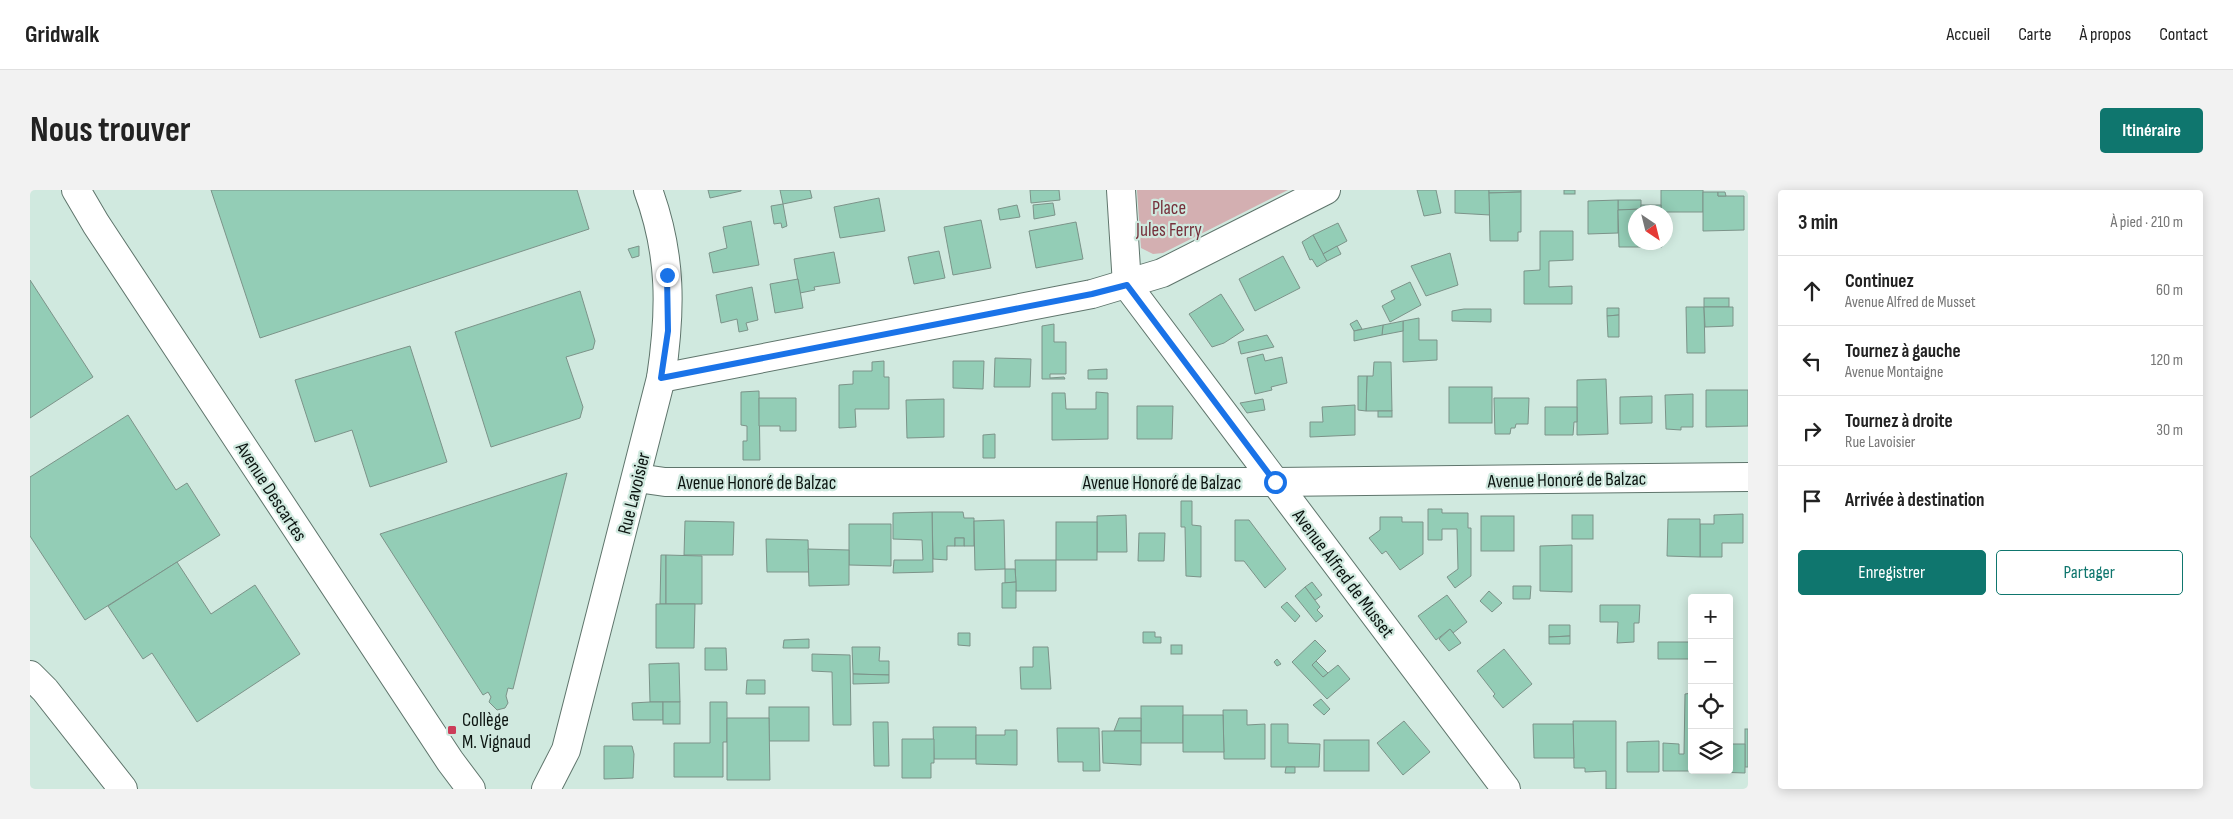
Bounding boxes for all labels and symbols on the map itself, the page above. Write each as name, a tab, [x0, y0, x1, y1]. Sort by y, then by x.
park label: Place Jules Ferry	[1135, 197, 1203, 242]
north arrow	[1628, 205, 1673, 250]
route end	[656, 264, 679, 287]
street label: Avenue Descartes	[230, 437, 311, 546]
street label: Rue Lavoisier	[613, 449, 656, 537]
street label: Avenue Honoré de Balzac	[1487, 468, 1646, 493]
route start	[1264, 471, 1287, 494]
street label: Avenue Honoré de Balzac	[677, 472, 836, 495]
street label: Avenue Honoré de Balzac	[1082, 472, 1241, 495]
street label: Avenue Alfred de Musset	[1286, 504, 1399, 643]
place label: Collège M. Vignaud	[462, 709, 531, 754]
marker: Collège M. Vignaud	[446, 724, 458, 736]

